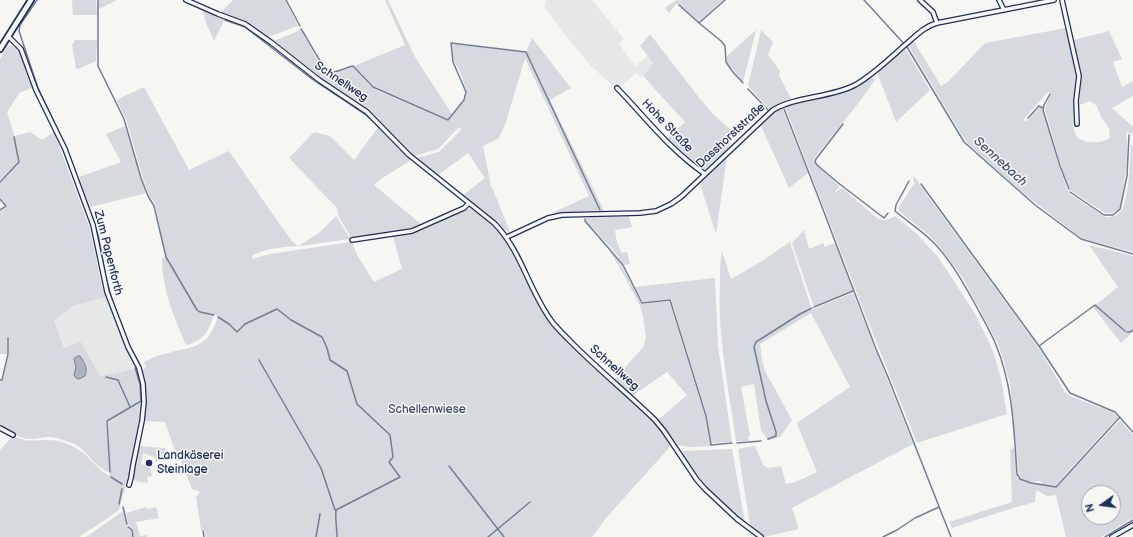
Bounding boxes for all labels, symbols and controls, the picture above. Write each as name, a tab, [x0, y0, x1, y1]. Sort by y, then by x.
street label: Schnellweg	[311, 59, 371, 105]
street label: Hohe Straße	[638, 96, 696, 156]
street label: Dasshorststraße	[694, 100, 768, 172]
water label: Sennebach	[970, 134, 1030, 190]
street label: Zum Papenforth	[91, 209, 125, 297]
street label: Schnellweg	[586, 342, 642, 394]
park label: Schellenwiese	[388, 403, 466, 417]
place label: Landkäserei Steinlage	[157, 449, 224, 477]
marker: Landkäserei Steinlage	[144, 458, 154, 468]
north arrow	[1081, 485, 1121, 525]
text: N	[1083, 502, 1097, 513]

